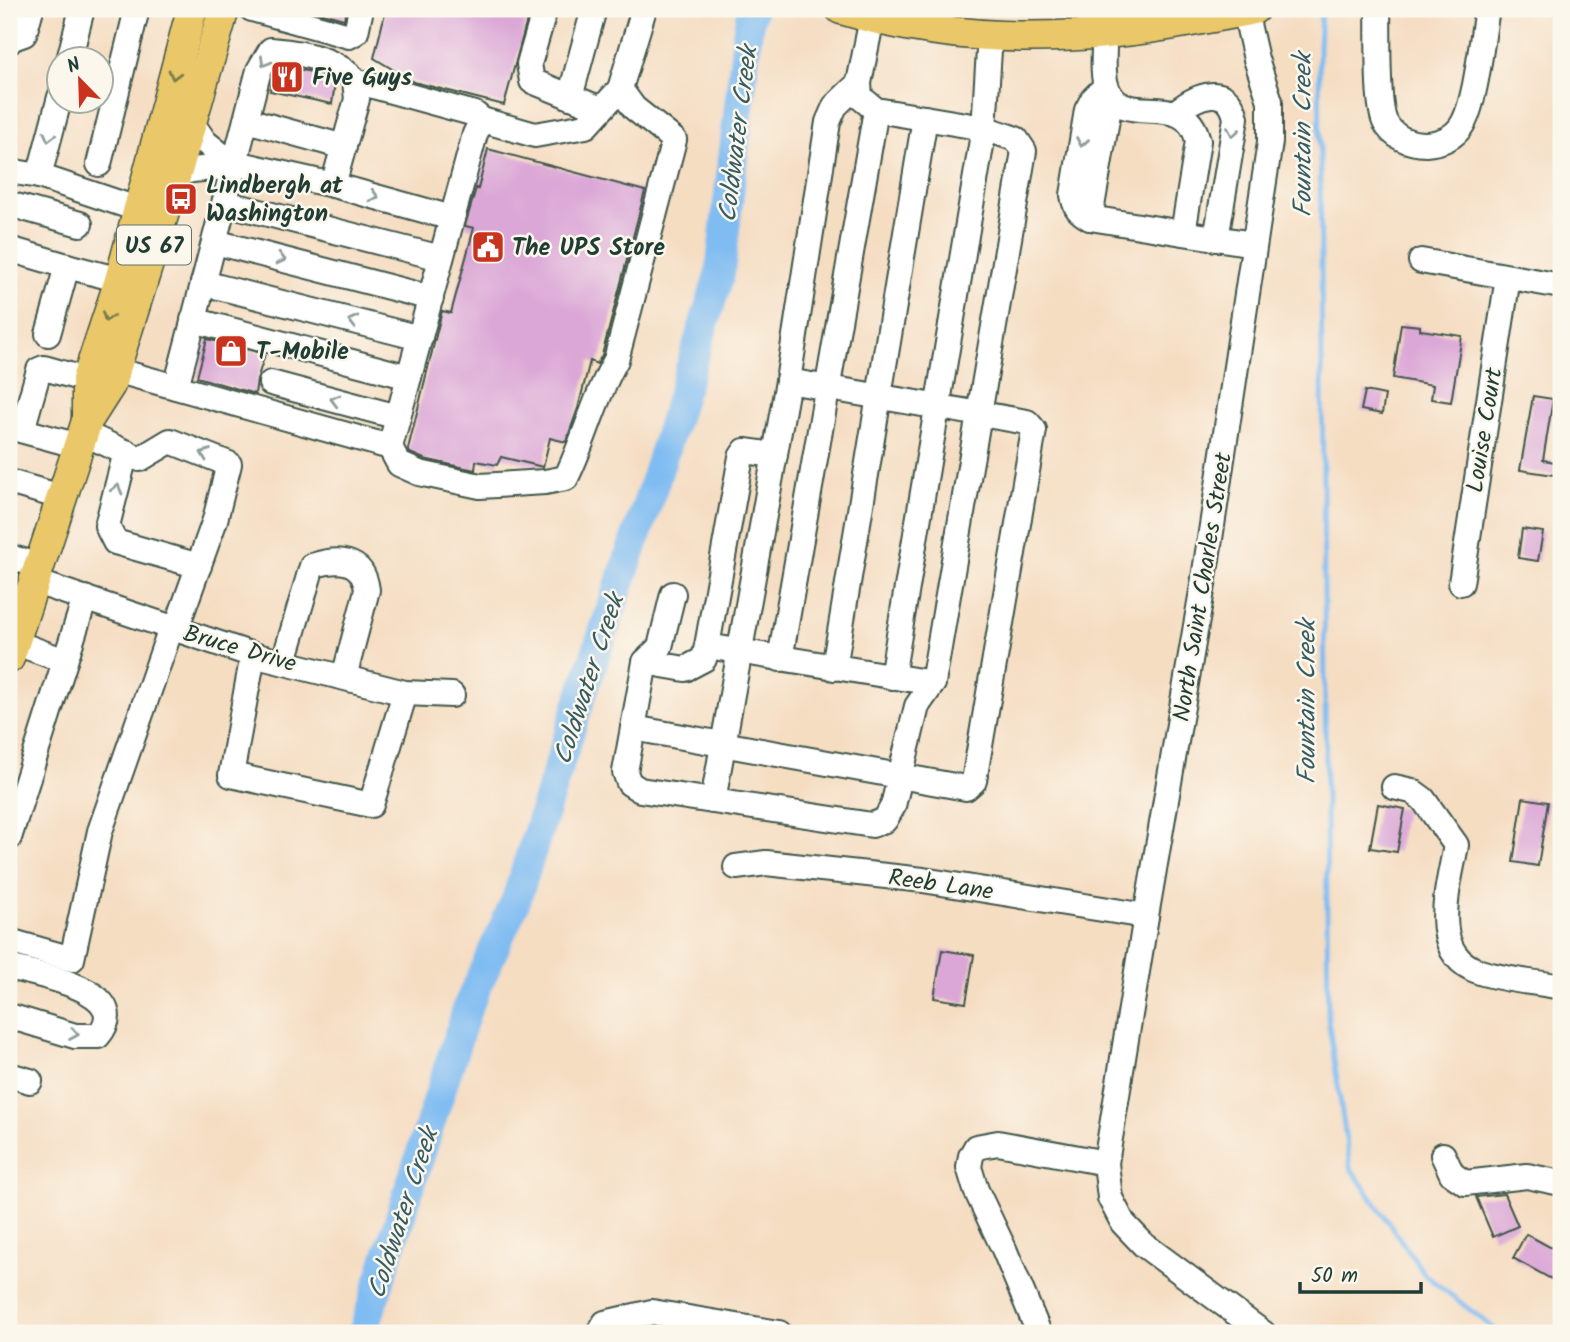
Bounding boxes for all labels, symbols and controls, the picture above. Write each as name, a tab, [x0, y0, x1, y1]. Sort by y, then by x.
water label: Coldwater Creek	[707, 40, 771, 225]
north arrow	[46, 46, 116, 116]
water label: Fountain Creek	[1283, 49, 1325, 217]
text: N	[63, 50, 86, 82]
one-way arrow	[260, 54, 273, 67]
restaurant icon: Five Guys	[268, 58, 306, 96]
place label: Five Guys	[312, 59, 412, 98]
one-way arrow	[168, 68, 182, 80]
one-way arrow	[1226, 126, 1241, 138]
one-way arrow	[43, 131, 57, 143]
one-way arrow	[1075, 137, 1090, 148]
place label: Lindbergh at Washington	[206, 167, 344, 234]
bus stop icon: Lindbergh at Washington	[162, 180, 200, 218]
one-way arrow	[367, 188, 379, 203]
road number: US 67	[117, 226, 191, 264]
public building icon: The UPS Store	[469, 228, 507, 266]
place label: The UPS Store	[512, 229, 665, 268]
one-way arrow	[274, 251, 286, 265]
one-way arrow	[101, 311, 116, 323]
one-way arrow	[348, 315, 360, 329]
shop icon: T-Mobile	[212, 332, 250, 370]
place label: T-Mobile	[256, 333, 349, 372]
street label: Louise Court	[1456, 364, 1515, 495]
one-way arrow	[329, 394, 341, 408]
one-way arrow	[199, 449, 211, 463]
street label: North Saint Charles Street	[1163, 449, 1244, 725]
one-way arrow	[108, 483, 123, 495]
water label: Coldwater Creek	[543, 585, 638, 770]
street label: Bruce Drive	[178, 615, 301, 684]
water label: Fountain Creek	[1287, 616, 1329, 784]
street label: Reeb Lane	[886, 859, 996, 912]
one-way arrow	[68, 1026, 80, 1041]
water label: Coldwater Creek	[357, 1119, 452, 1304]
scale bar	[1300, 1251, 1421, 1295]
text: 50 m	[1311, 1260, 1358, 1293]

